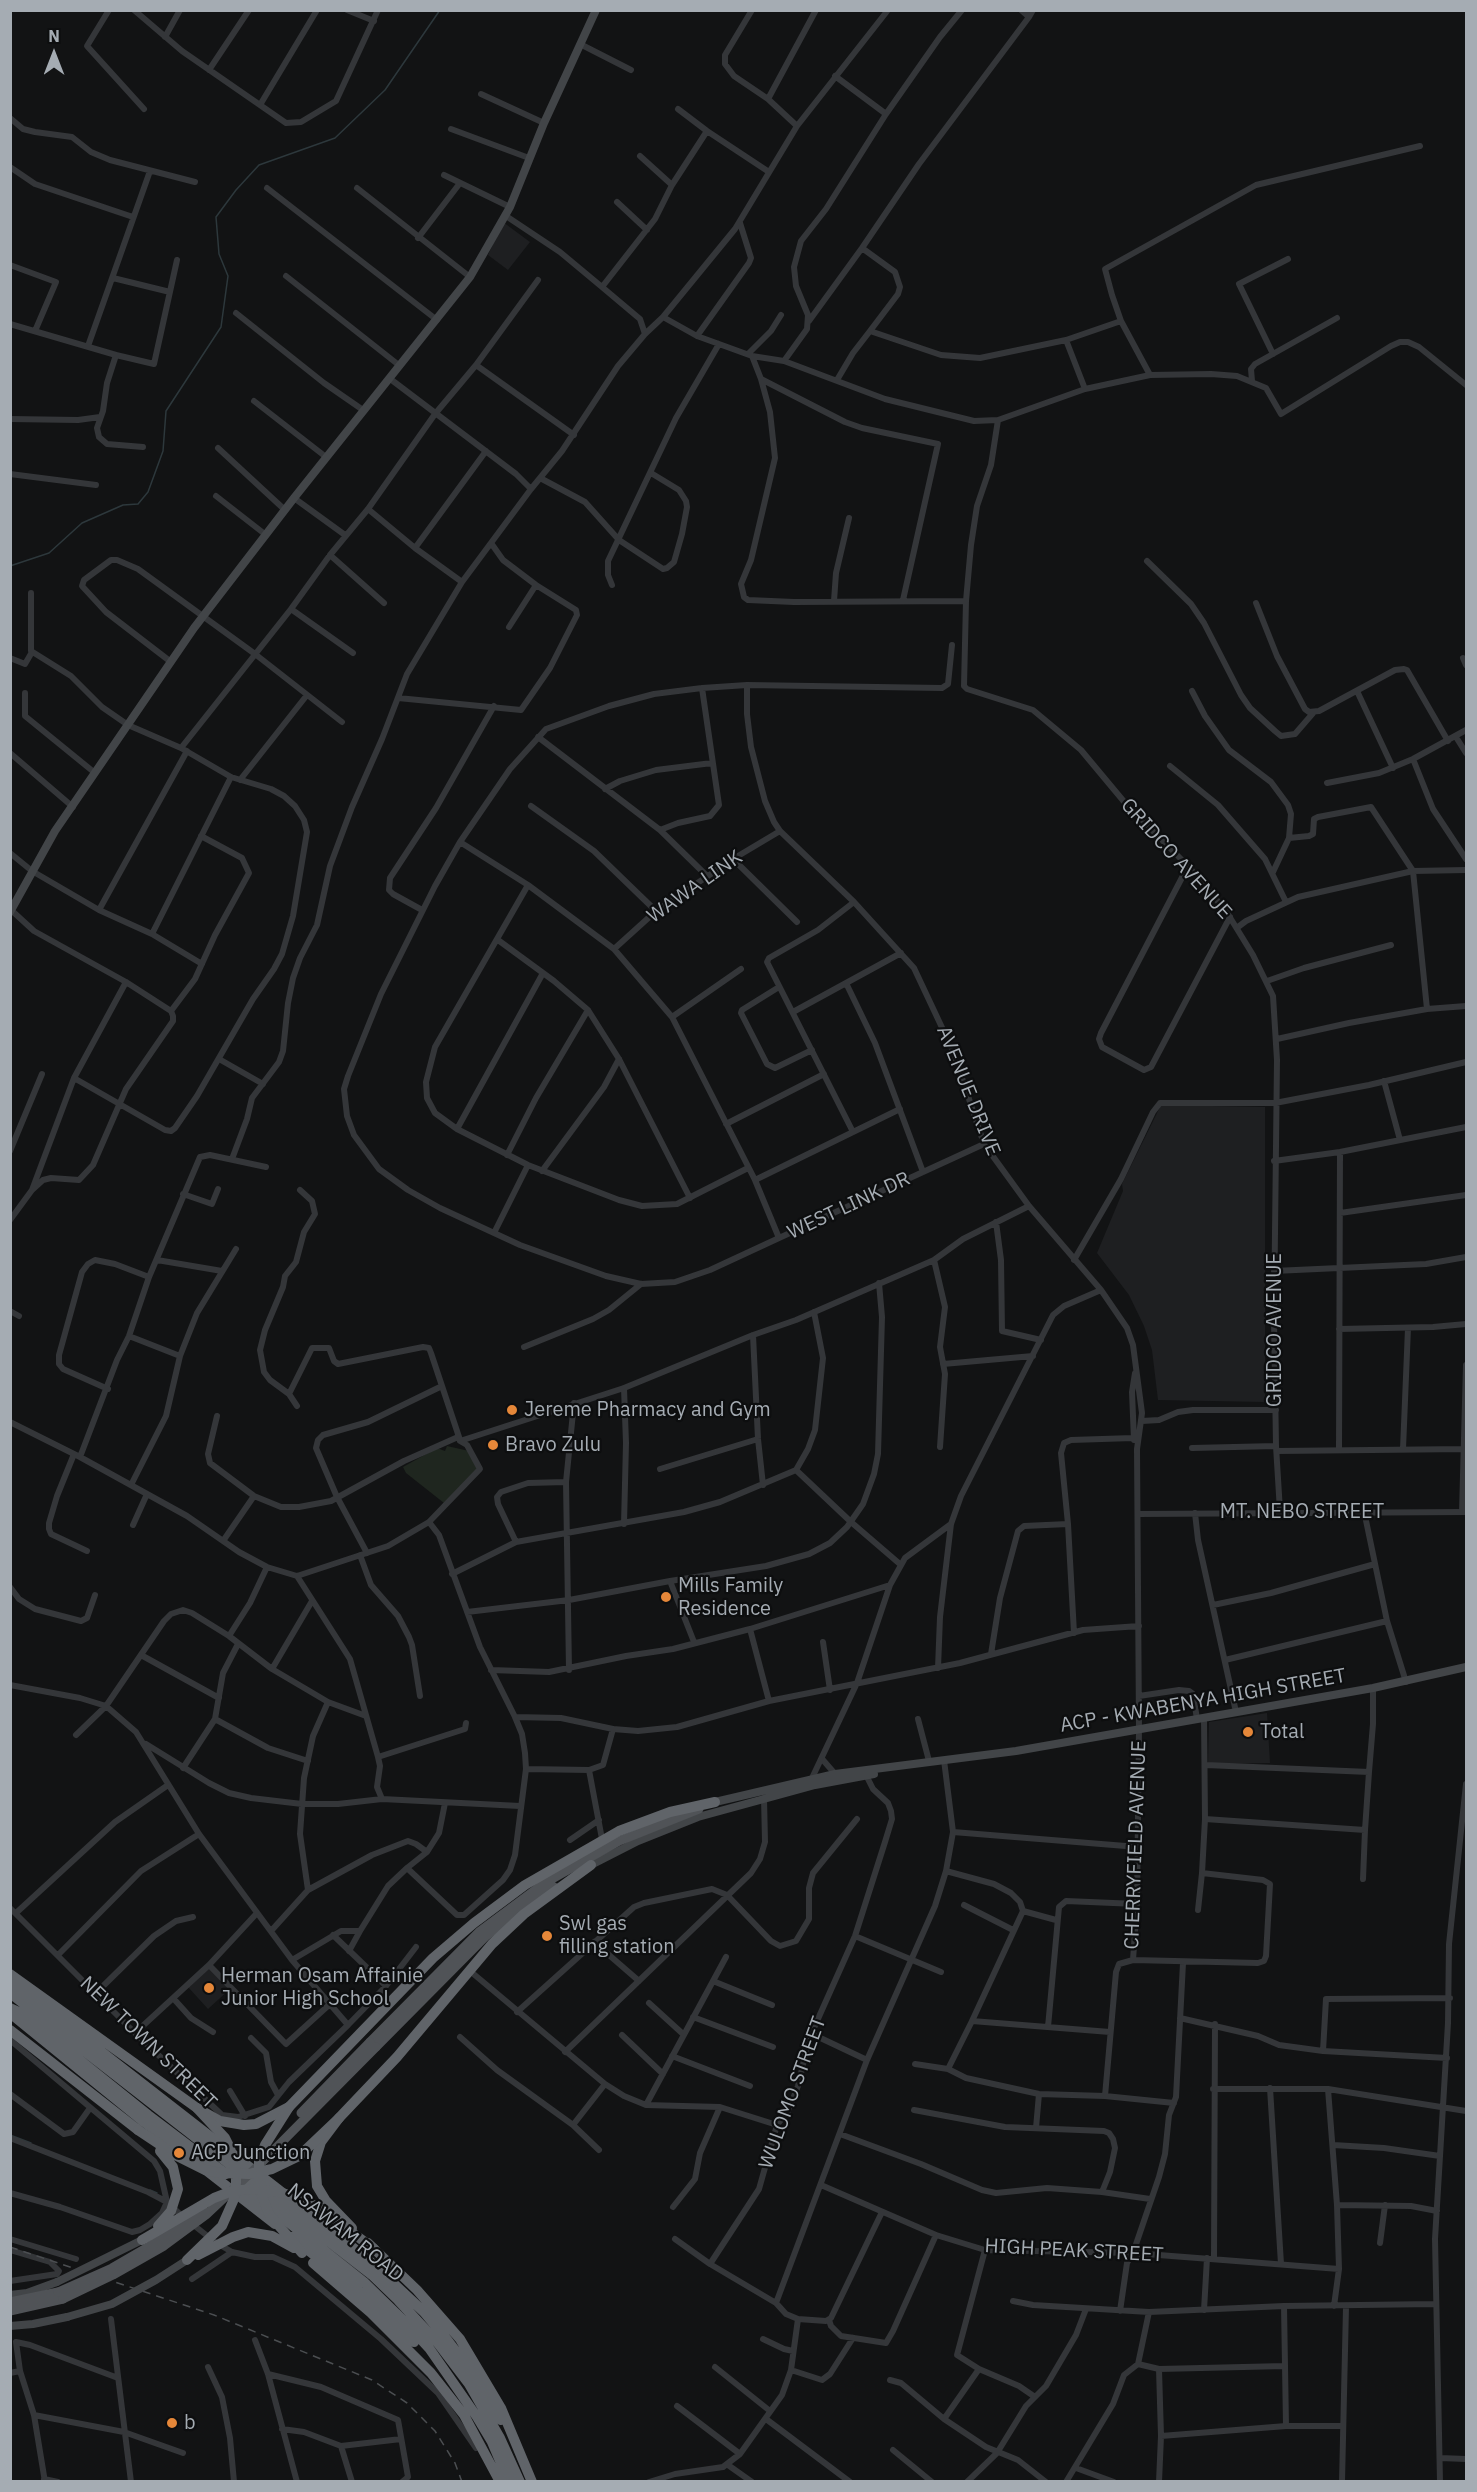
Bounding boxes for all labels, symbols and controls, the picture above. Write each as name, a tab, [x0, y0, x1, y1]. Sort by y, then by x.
north arrow	[24, 24, 84, 84]
text: N	[48, 26, 60, 46]
street label: GRIDCO AVENUE	[1115, 794, 1237, 924]
street label: WAWA LINK	[643, 845, 747, 929]
street label: AVENUE DRIVE	[931, 1023, 1005, 1159]
street label: WEST LINK DR	[784, 1167, 914, 1245]
street label: GRIDCO AVENUE	[1263, 1253, 1287, 1407]
place label: Jereme Pharmacy and Gym	[524, 1398, 771, 1422]
marker: Jereme Pharmacy and Gym	[505, 1403, 519, 1417]
place label: Bravo Zulu	[505, 1433, 601, 1457]
marker: Bravo Zulu	[486, 1438, 500, 1452]
street label: MT. NEBO STREET	[1220, 1500, 1384, 1524]
place label: Mills Family Residence	[678, 1574, 783, 1621]
marker: Mills Family Residence	[659, 1590, 673, 1604]
street label: ACP - KWABENYA HIGH STREET	[1058, 1664, 1348, 1738]
place label: Total	[1260, 1720, 1304, 1744]
marker: Total	[1241, 1725, 1255, 1739]
street label: CHERRYFIELD AVENUE	[1120, 1740, 1152, 1950]
place label: Swl gas filling station	[559, 1912, 675, 1959]
marker: Swl gas filling station	[540, 1929, 554, 1943]
place label: Herman Osam Affainie Junior High School	[221, 1964, 423, 2011]
street label: NEW TOWN STREET	[75, 1972, 221, 2114]
marker: Herman Osam Affainie Junior High School	[202, 1981, 216, 1995]
street label: WULOMO STREET	[754, 2014, 832, 2172]
place label: ACP Junction	[191, 2141, 310, 2165]
marker: ACP Junction	[172, 2146, 186, 2160]
street label: NSAWAM ROAD	[282, 2179, 408, 2287]
street label: HIGH PEAK STREET	[984, 2234, 1164, 2268]
place label: b	[184, 2411, 196, 2435]
marker: b	[165, 2416, 179, 2430]

